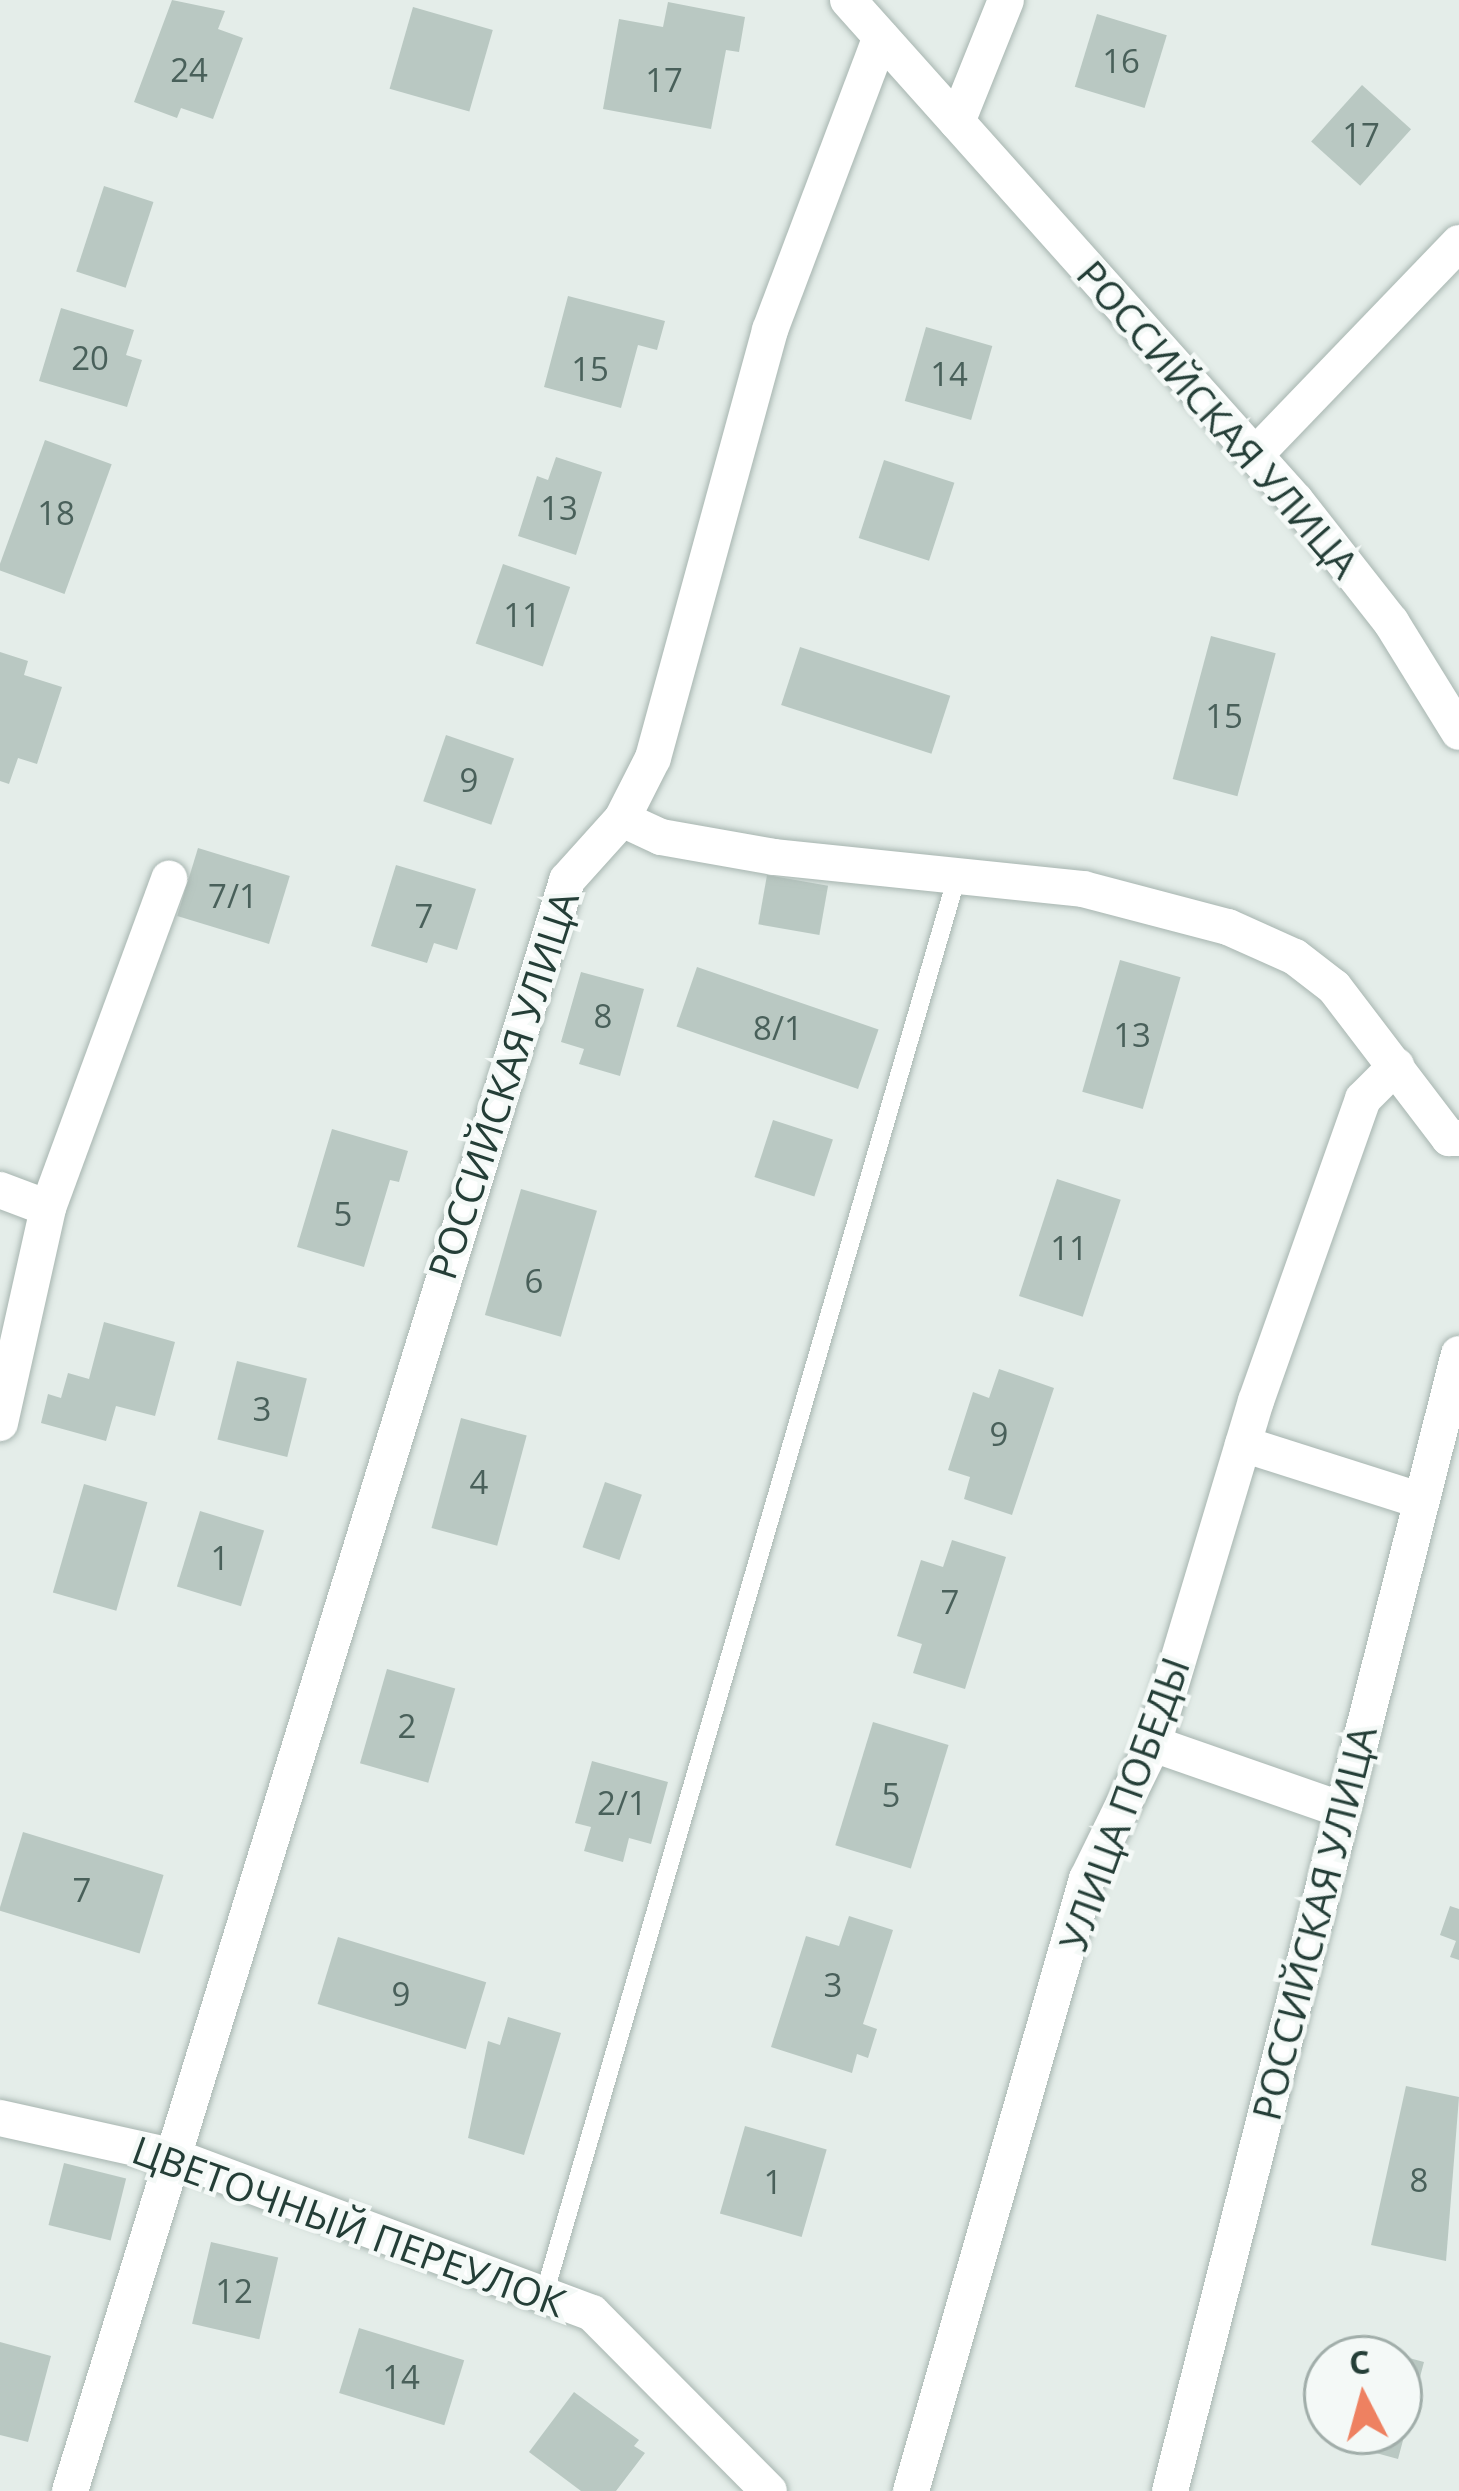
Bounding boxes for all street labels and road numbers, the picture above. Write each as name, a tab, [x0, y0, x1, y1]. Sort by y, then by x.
street label: РОССИЙСКАЯ УЛИЦА	[1068, 251, 1368, 587]
street label: РОССИЙСКАЯ УЛИЦА	[418, 885, 588, 1285]
street label: УЛИЦА ПОБЕДЫ	[1049, 1651, 1199, 1957]
street label: РОССИЙСКАЯ УЛИЦА	[1242, 1721, 1386, 2125]
street label: ЦВЕТОЧНЫЙ ПЕРЕУЛОК	[126, 2126, 572, 2326]

